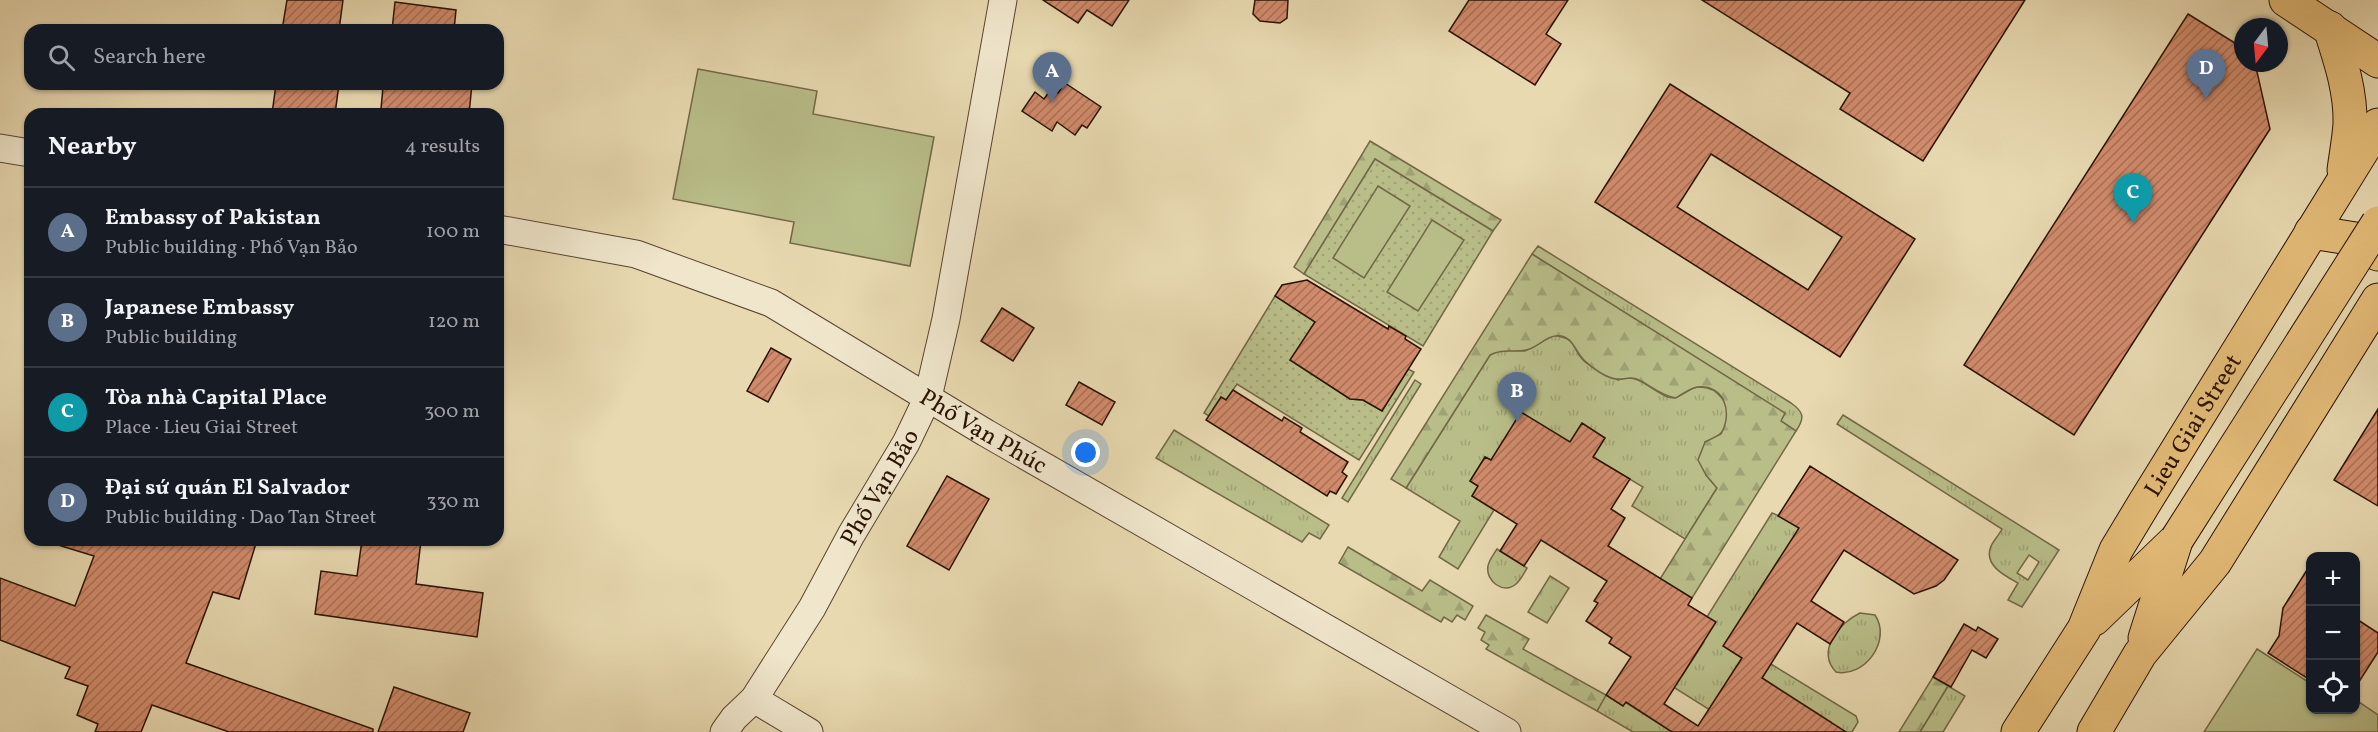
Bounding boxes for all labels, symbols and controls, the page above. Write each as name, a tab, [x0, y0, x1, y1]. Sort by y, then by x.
north arrow	[2234, 18, 2288, 72]
search box	[24, 24, 504, 90]
icon: search	[45, 41, 78, 74]
text: Search here	[93, 42, 206, 73]
pin: D	[2186, 50, 2226, 99]
pin: A	[1032, 52, 1072, 102]
text: Nearby	[48, 129, 137, 165]
text: 4 results	[405, 133, 480, 161]
pin: C	[2114, 174, 2152, 223]
text: Embassy of Pakistan	[105, 203, 321, 234]
text: A	[60, 218, 75, 246]
text: 100 m	[426, 218, 480, 246]
text: Public building · Phố Vạn Bảo	[105, 234, 358, 262]
text: Japanese Embassy	[105, 293, 294, 324]
text: B	[61, 308, 74, 336]
text: 120 m	[428, 308, 480, 336]
text: Public building	[105, 324, 237, 352]
street label: Lieu Giai Street	[2137, 348, 2251, 504]
pin: B	[1498, 372, 1537, 422]
street label: Phố Vạn Phúc	[912, 382, 1053, 484]
text: Tòa nhà Capital Place	[105, 383, 327, 414]
text: C	[61, 398, 74, 426]
text: 300 m	[424, 398, 480, 426]
text: Place · Lieu Giai Street	[105, 414, 298, 442]
street label: Phố Vạn Bảo	[833, 424, 929, 552]
your location	[1071, 438, 1100, 467]
text: Đại sứ quán El Salvador	[105, 473, 350, 504]
text: D	[60, 488, 75, 516]
text: 330 m	[426, 488, 480, 516]
text: Public building · Dao Tan Street	[105, 504, 377, 532]
map controls	[2306, 552, 2360, 714]
button: +	[2306, 552, 2360, 606]
button: −	[2306, 606, 2360, 660]
button: locate	[2306, 660, 2360, 714]

